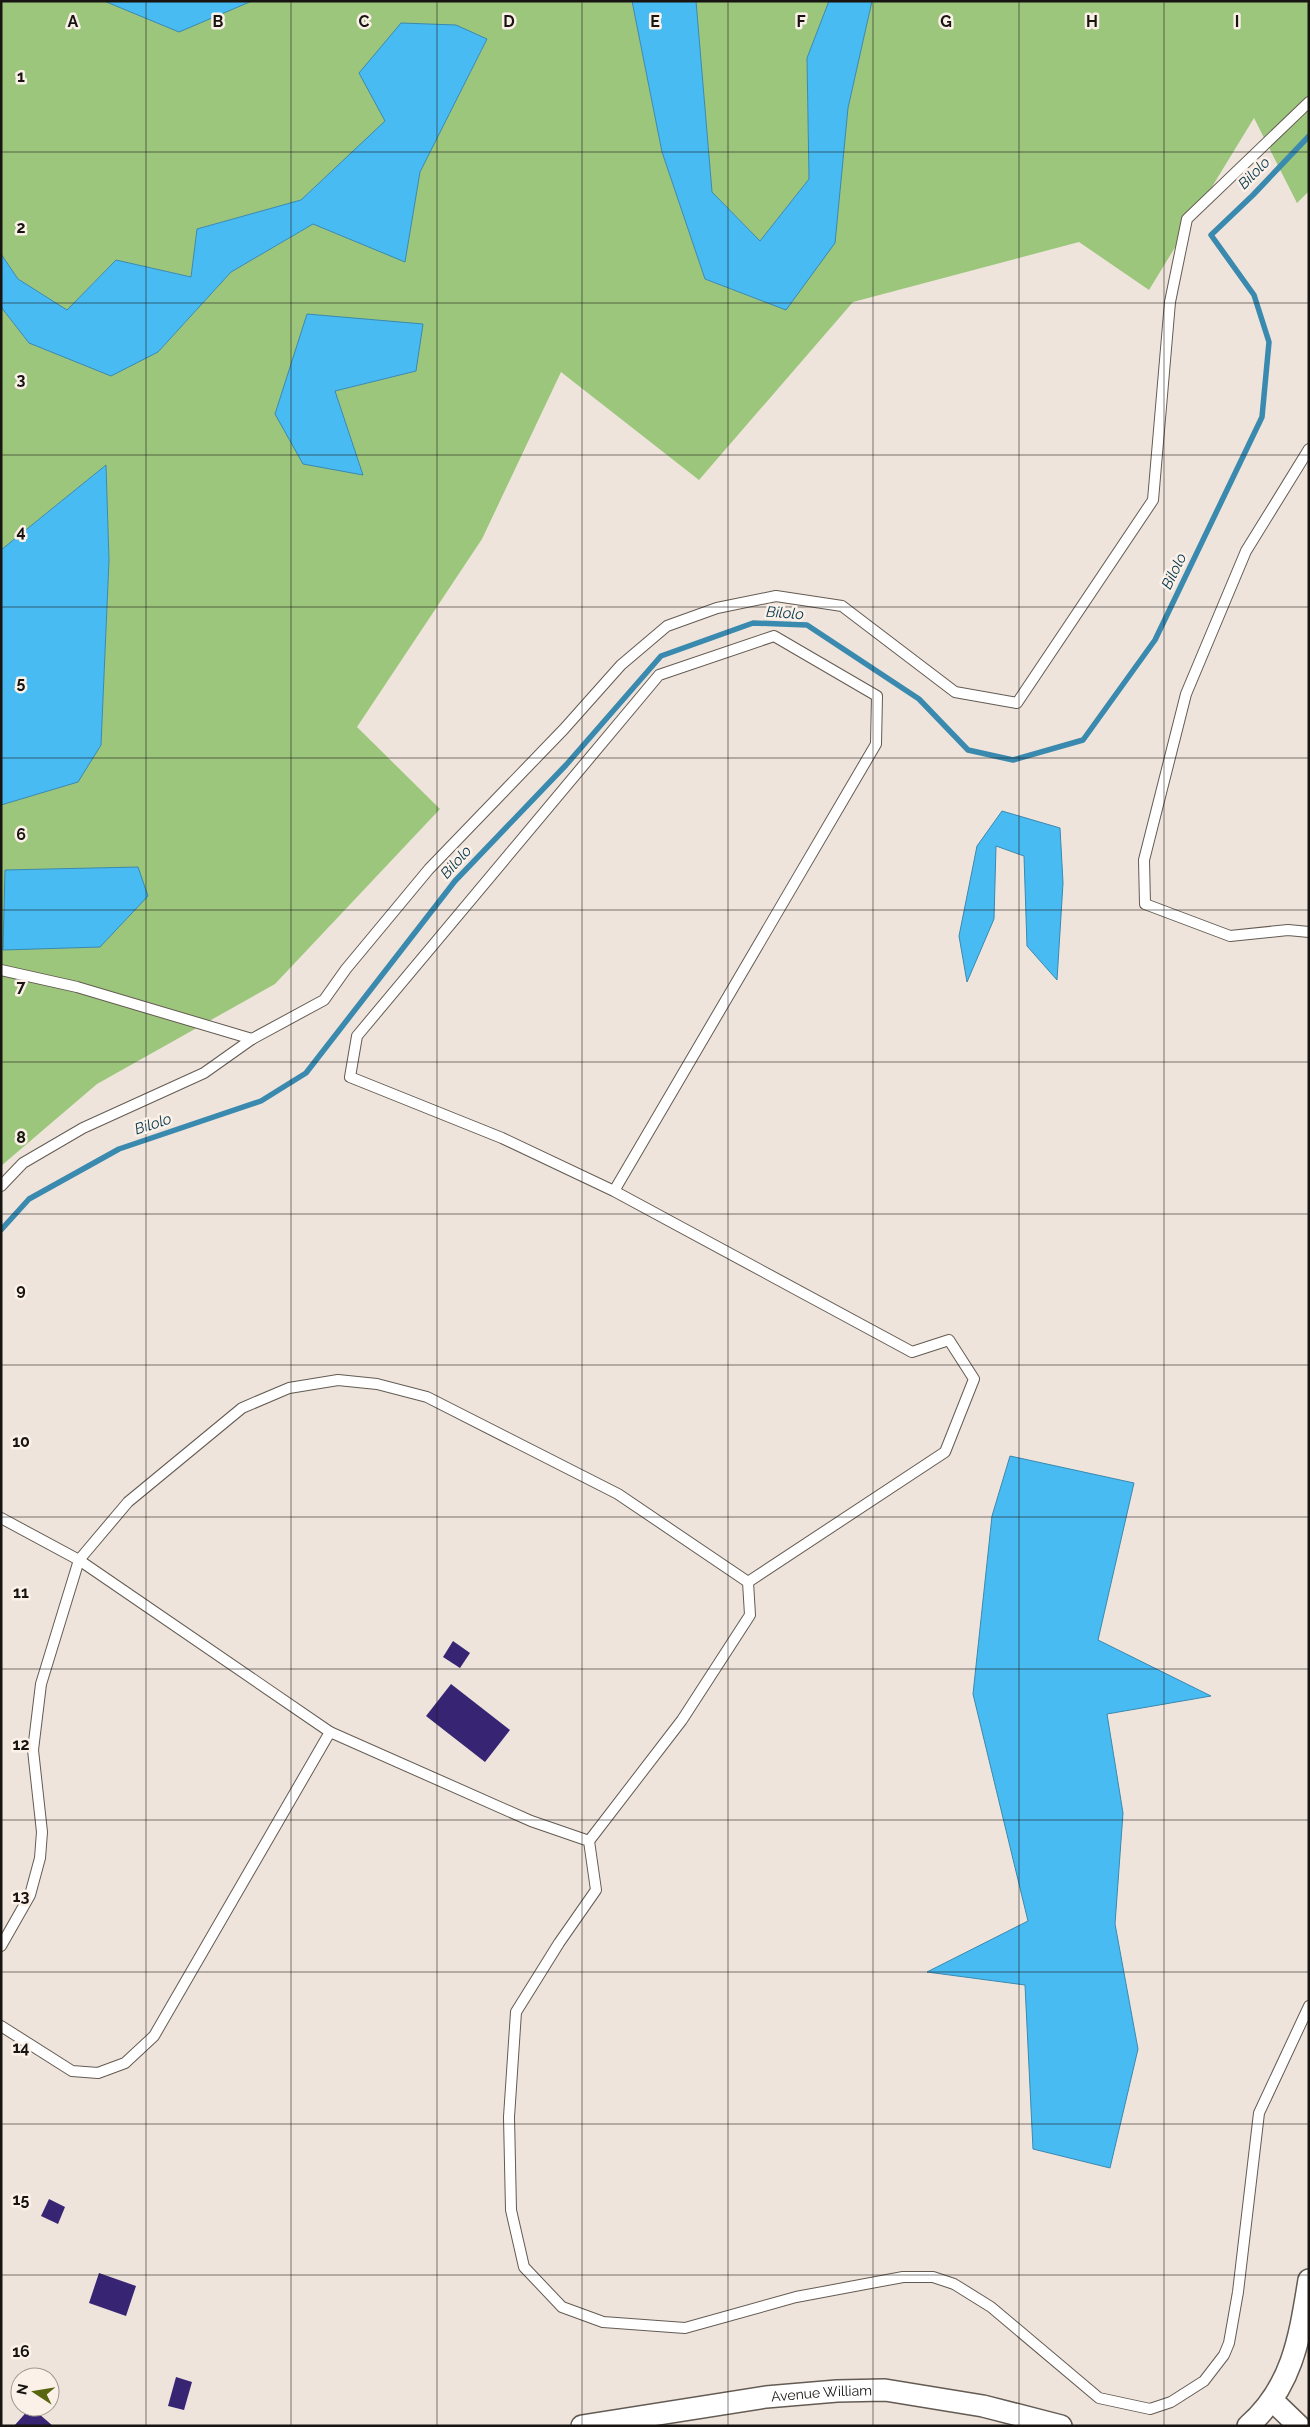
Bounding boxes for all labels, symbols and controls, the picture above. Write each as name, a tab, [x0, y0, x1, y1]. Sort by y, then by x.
text: A	[68, 12, 79, 31]
text: B	[213, 12, 224, 31]
text: C	[359, 12, 370, 31]
text: D	[503, 12, 515, 31]
text: E	[650, 12, 660, 31]
text: F	[796, 12, 806, 31]
text: G	[940, 12, 952, 31]
text: H	[1086, 12, 1098, 31]
text: I	[1235, 12, 1239, 31]
text: 1	[17, 67, 25, 86]
water label: Bilolo	[1234, 153, 1274, 193]
text: 2	[16, 218, 26, 237]
text: 3	[17, 370, 26, 389]
text: 4	[16, 522, 26, 541]
water label: Bilolo	[1158, 550, 1190, 592]
water label: Bilolo	[766, 603, 804, 623]
text: 5	[17, 673, 26, 692]
text: 6	[16, 825, 26, 844]
water label: Bilolo	[437, 842, 475, 882]
text: 7	[17, 977, 26, 996]
water label: Bilolo	[132, 1110, 174, 1138]
text: 8	[16, 1128, 26, 1147]
text: 9	[16, 1280, 26, 1299]
text: 10	[12, 1432, 30, 1451]
text: 11	[13, 1583, 29, 1602]
text: 12	[13, 1735, 29, 1754]
text: 13	[13, 1887, 29, 1906]
text: 14	[12, 2038, 30, 2057]
text: 15	[13, 2190, 30, 2209]
text: 16	[12, 2342, 30, 2361]
north arrow	[10, 2367, 60, 2417]
text: N	[13, 2382, 31, 2396]
street label: Avenue William	[770, 2382, 872, 2405]

